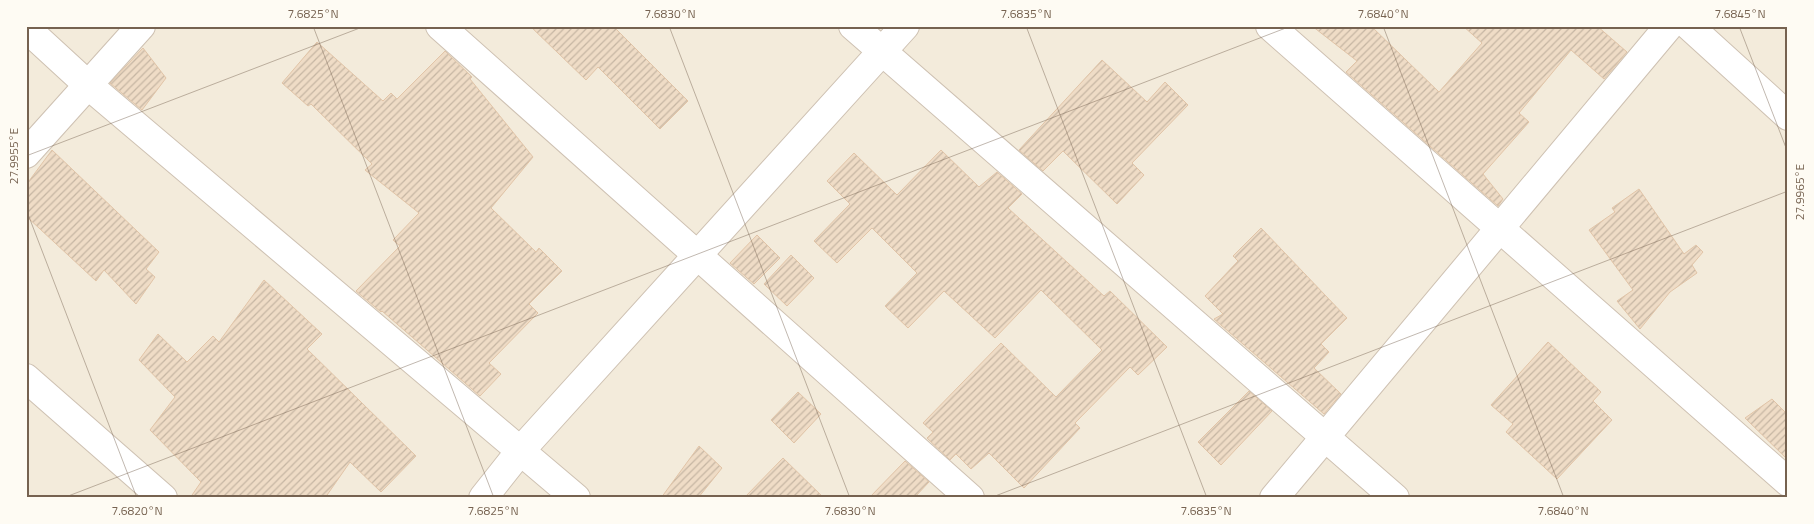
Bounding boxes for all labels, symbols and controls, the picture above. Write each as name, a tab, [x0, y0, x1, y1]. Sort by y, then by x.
text: 7.6825°N	[287, 4, 339, 23]
text: 7.6830°N	[644, 4, 696, 23]
text: 7.6835°N	[1000, 4, 1052, 23]
text: 7.6840°N	[1357, 4, 1409, 23]
text: 7.6845°N	[1714, 4, 1766, 23]
text: 27.9955°E	[4, 128, 23, 184]
text: 27.9965°E	[1790, 164, 1809, 220]
text: 7.6820°N	[111, 501, 163, 520]
text: 7.6825°N	[467, 501, 519, 520]
text: 7.6830°N	[824, 501, 876, 520]
text: 7.6835°N	[1180, 501, 1232, 520]
text: 7.6840°N	[1537, 501, 1589, 520]

